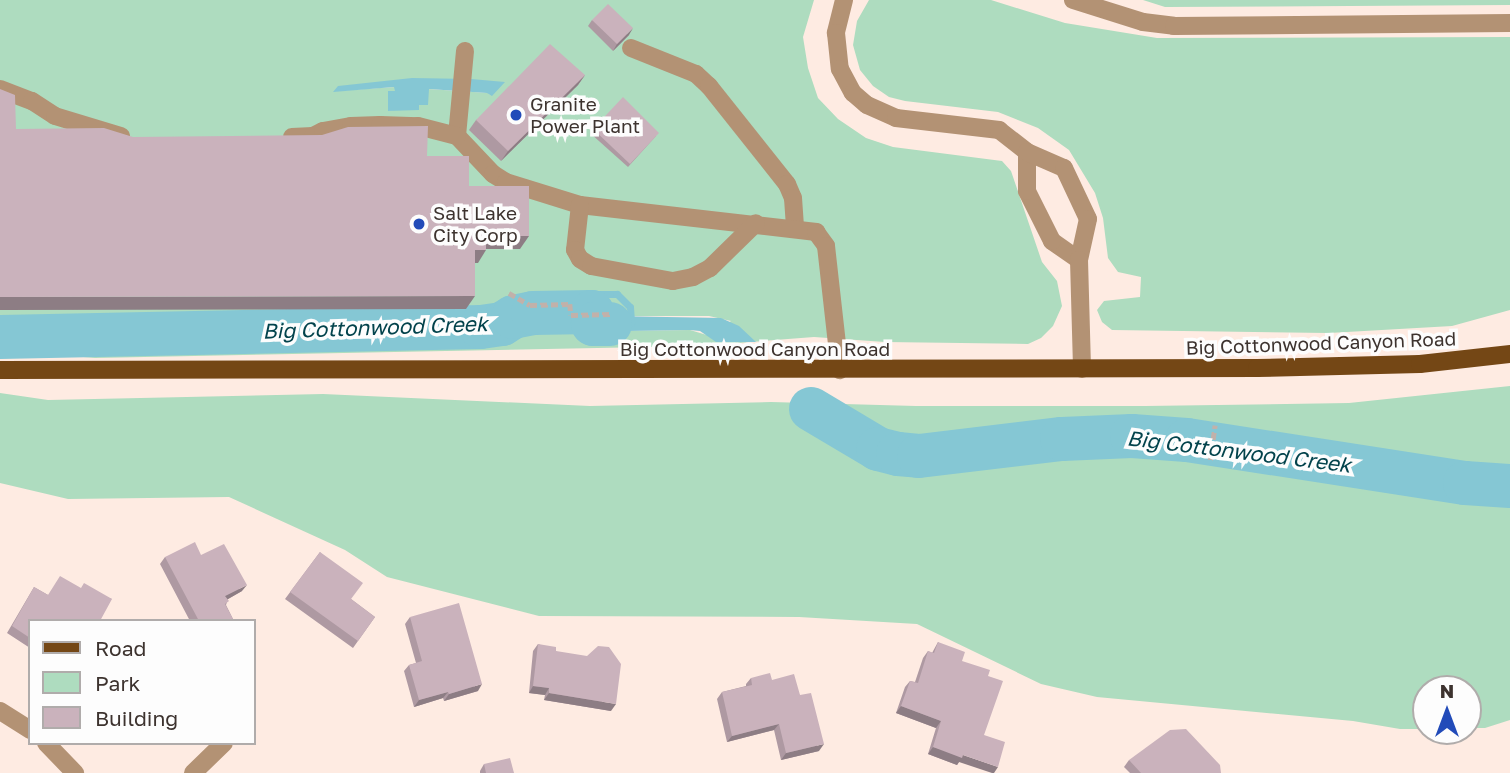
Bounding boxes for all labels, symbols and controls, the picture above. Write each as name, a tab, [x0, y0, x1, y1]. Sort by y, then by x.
place label: Granite Power Plant	[530, 93, 640, 137]
marker: Granite Power Plant	[508, 107, 524, 123]
place label: Salt Lake City Corp	[433, 202, 518, 246]
marker: Salt Lake City Corp	[411, 216, 427, 232]
water label: Big Cottonwood Creek	[262, 310, 488, 344]
street label: Big Cottonwood Canyon Road	[1185, 327, 1457, 359]
street label: Big Cottonwood Canyon Road	[620, 338, 890, 360]
water label: Big Cottonwood Creek	[1126, 425, 1352, 477]
legend	[28, 619, 256, 745]
text: Road	[95, 635, 146, 661]
text: Park	[95, 670, 140, 696]
north arrow	[1412, 675, 1482, 745]
text: N	[1440, 679, 1454, 702]
text: Building	[95, 705, 178, 731]

